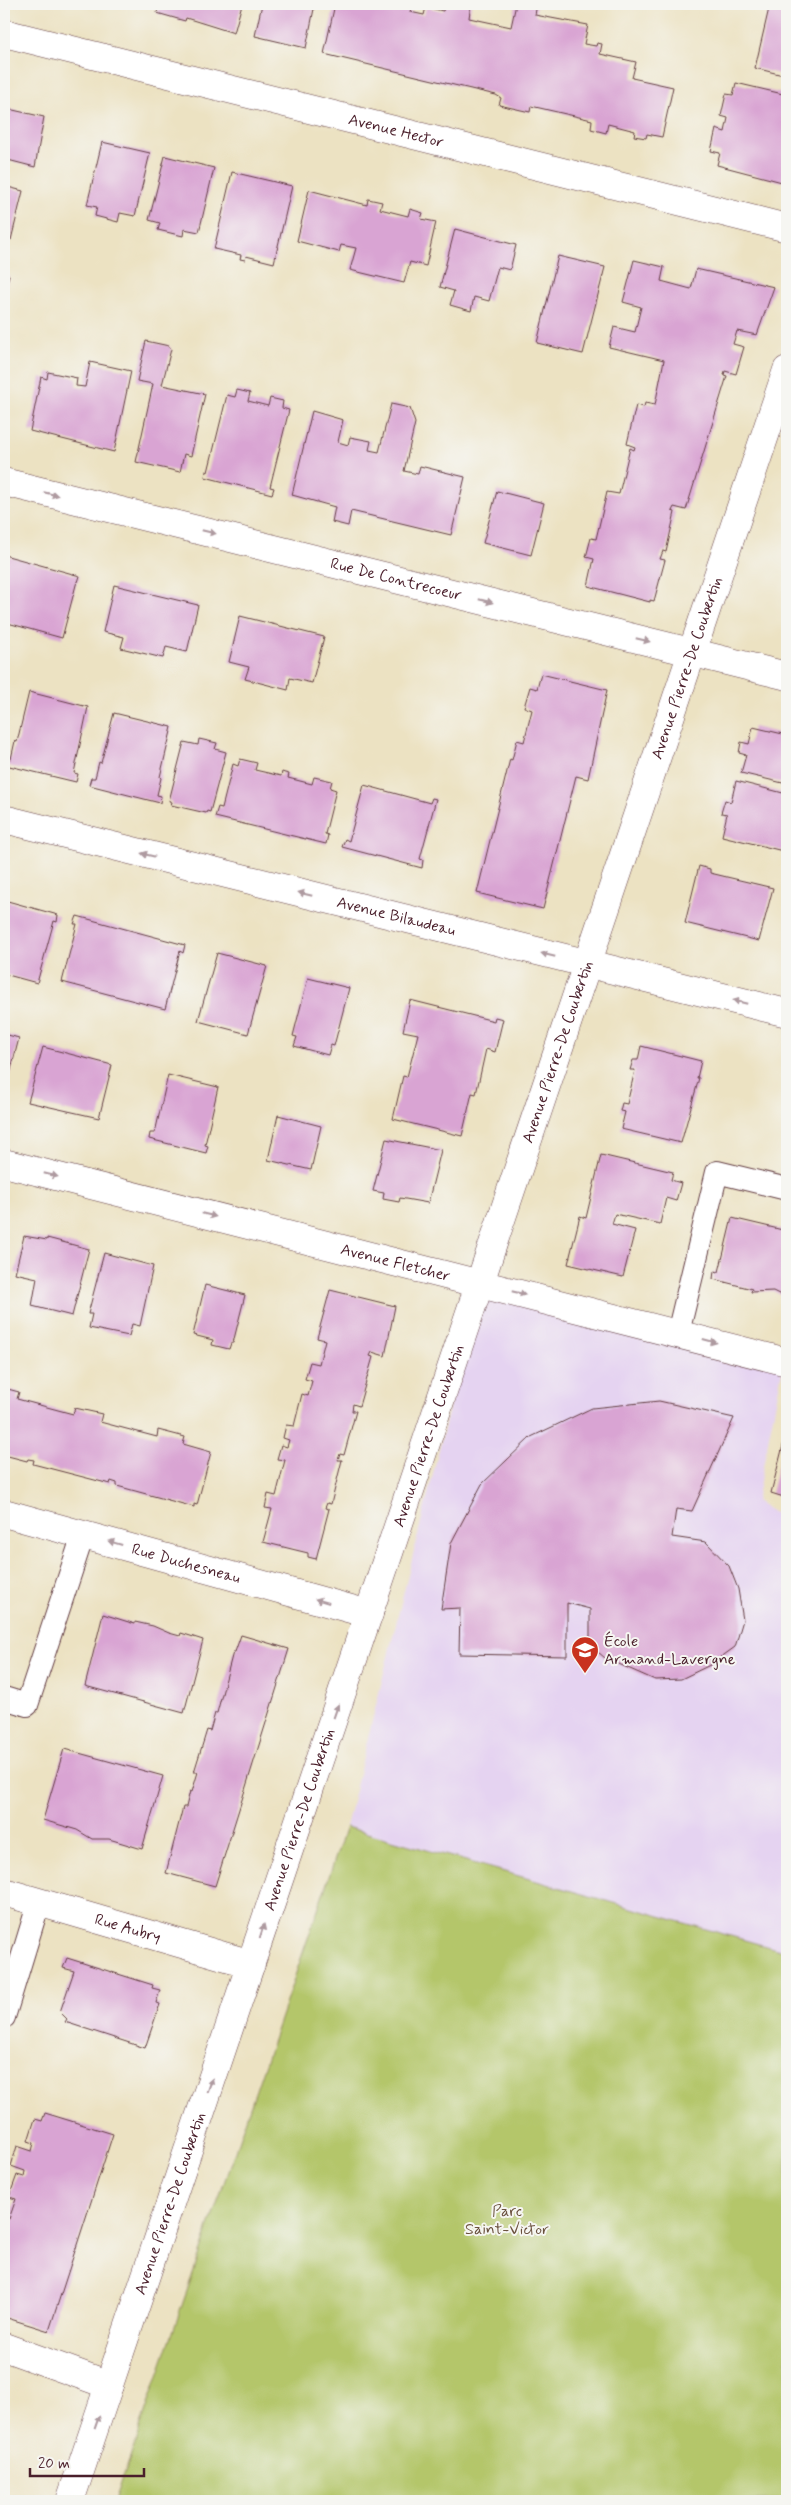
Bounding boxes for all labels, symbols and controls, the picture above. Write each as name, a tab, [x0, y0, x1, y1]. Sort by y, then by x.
street label: Avenue Hector	[346, 109, 446, 153]
one-way arrow	[44, 490, 59, 498]
one-way arrow	[201, 529, 216, 537]
street label: Rue De Contrecoeur	[328, 553, 464, 606]
street label: Avenue Pierre-De Coubertin	[646, 574, 727, 762]
one-way arrow	[478, 597, 493, 605]
one-way arrow	[636, 636, 651, 644]
one-way arrow	[140, 851, 155, 859]
one-way arrow	[298, 890, 313, 898]
street label: Avenue Bilaudeau	[335, 891, 458, 941]
one-way arrow	[540, 951, 556, 959]
street label: Avenue Pierre-De Coubertin	[517, 958, 598, 1146]
one-way arrow	[732, 997, 747, 1005]
one-way arrow	[44, 1171, 59, 1179]
one-way arrow	[201, 1211, 216, 1219]
street label: Avenue Fletcher	[338, 1238, 453, 1287]
one-way arrow	[511, 1289, 526, 1297]
one-way arrow	[703, 1338, 718, 1346]
street label: Avenue Pierre-De Coubertin	[388, 1342, 469, 1530]
street label: Rue Duchesneau	[129, 1538, 243, 1588]
one-way arrow	[107, 1539, 122, 1547]
one-way arrow	[314, 1597, 330, 1605]
place label: École Armand-Lavergne	[604, 1631, 736, 1670]
school or university icon: École Armand-Lavergne	[570, 1635, 600, 1674]
one-way arrow	[332, 1703, 340, 1718]
street label: Avenue Pierre-De Coubertin	[259, 1726, 340, 1914]
street label: Rue Aubry	[92, 1909, 163, 1948]
one-way arrow	[259, 1924, 266, 1939]
one-way arrow	[207, 2078, 214, 2093]
street label: Avenue Pierre-De Coubertin	[130, 2109, 211, 2297]
park label: Parc Saint-Victor	[465, 2201, 549, 2240]
one-way arrow	[93, 2414, 101, 2429]
scale bar	[30, 2445, 144, 2477]
text: 20 m	[38, 2454, 70, 2474]

